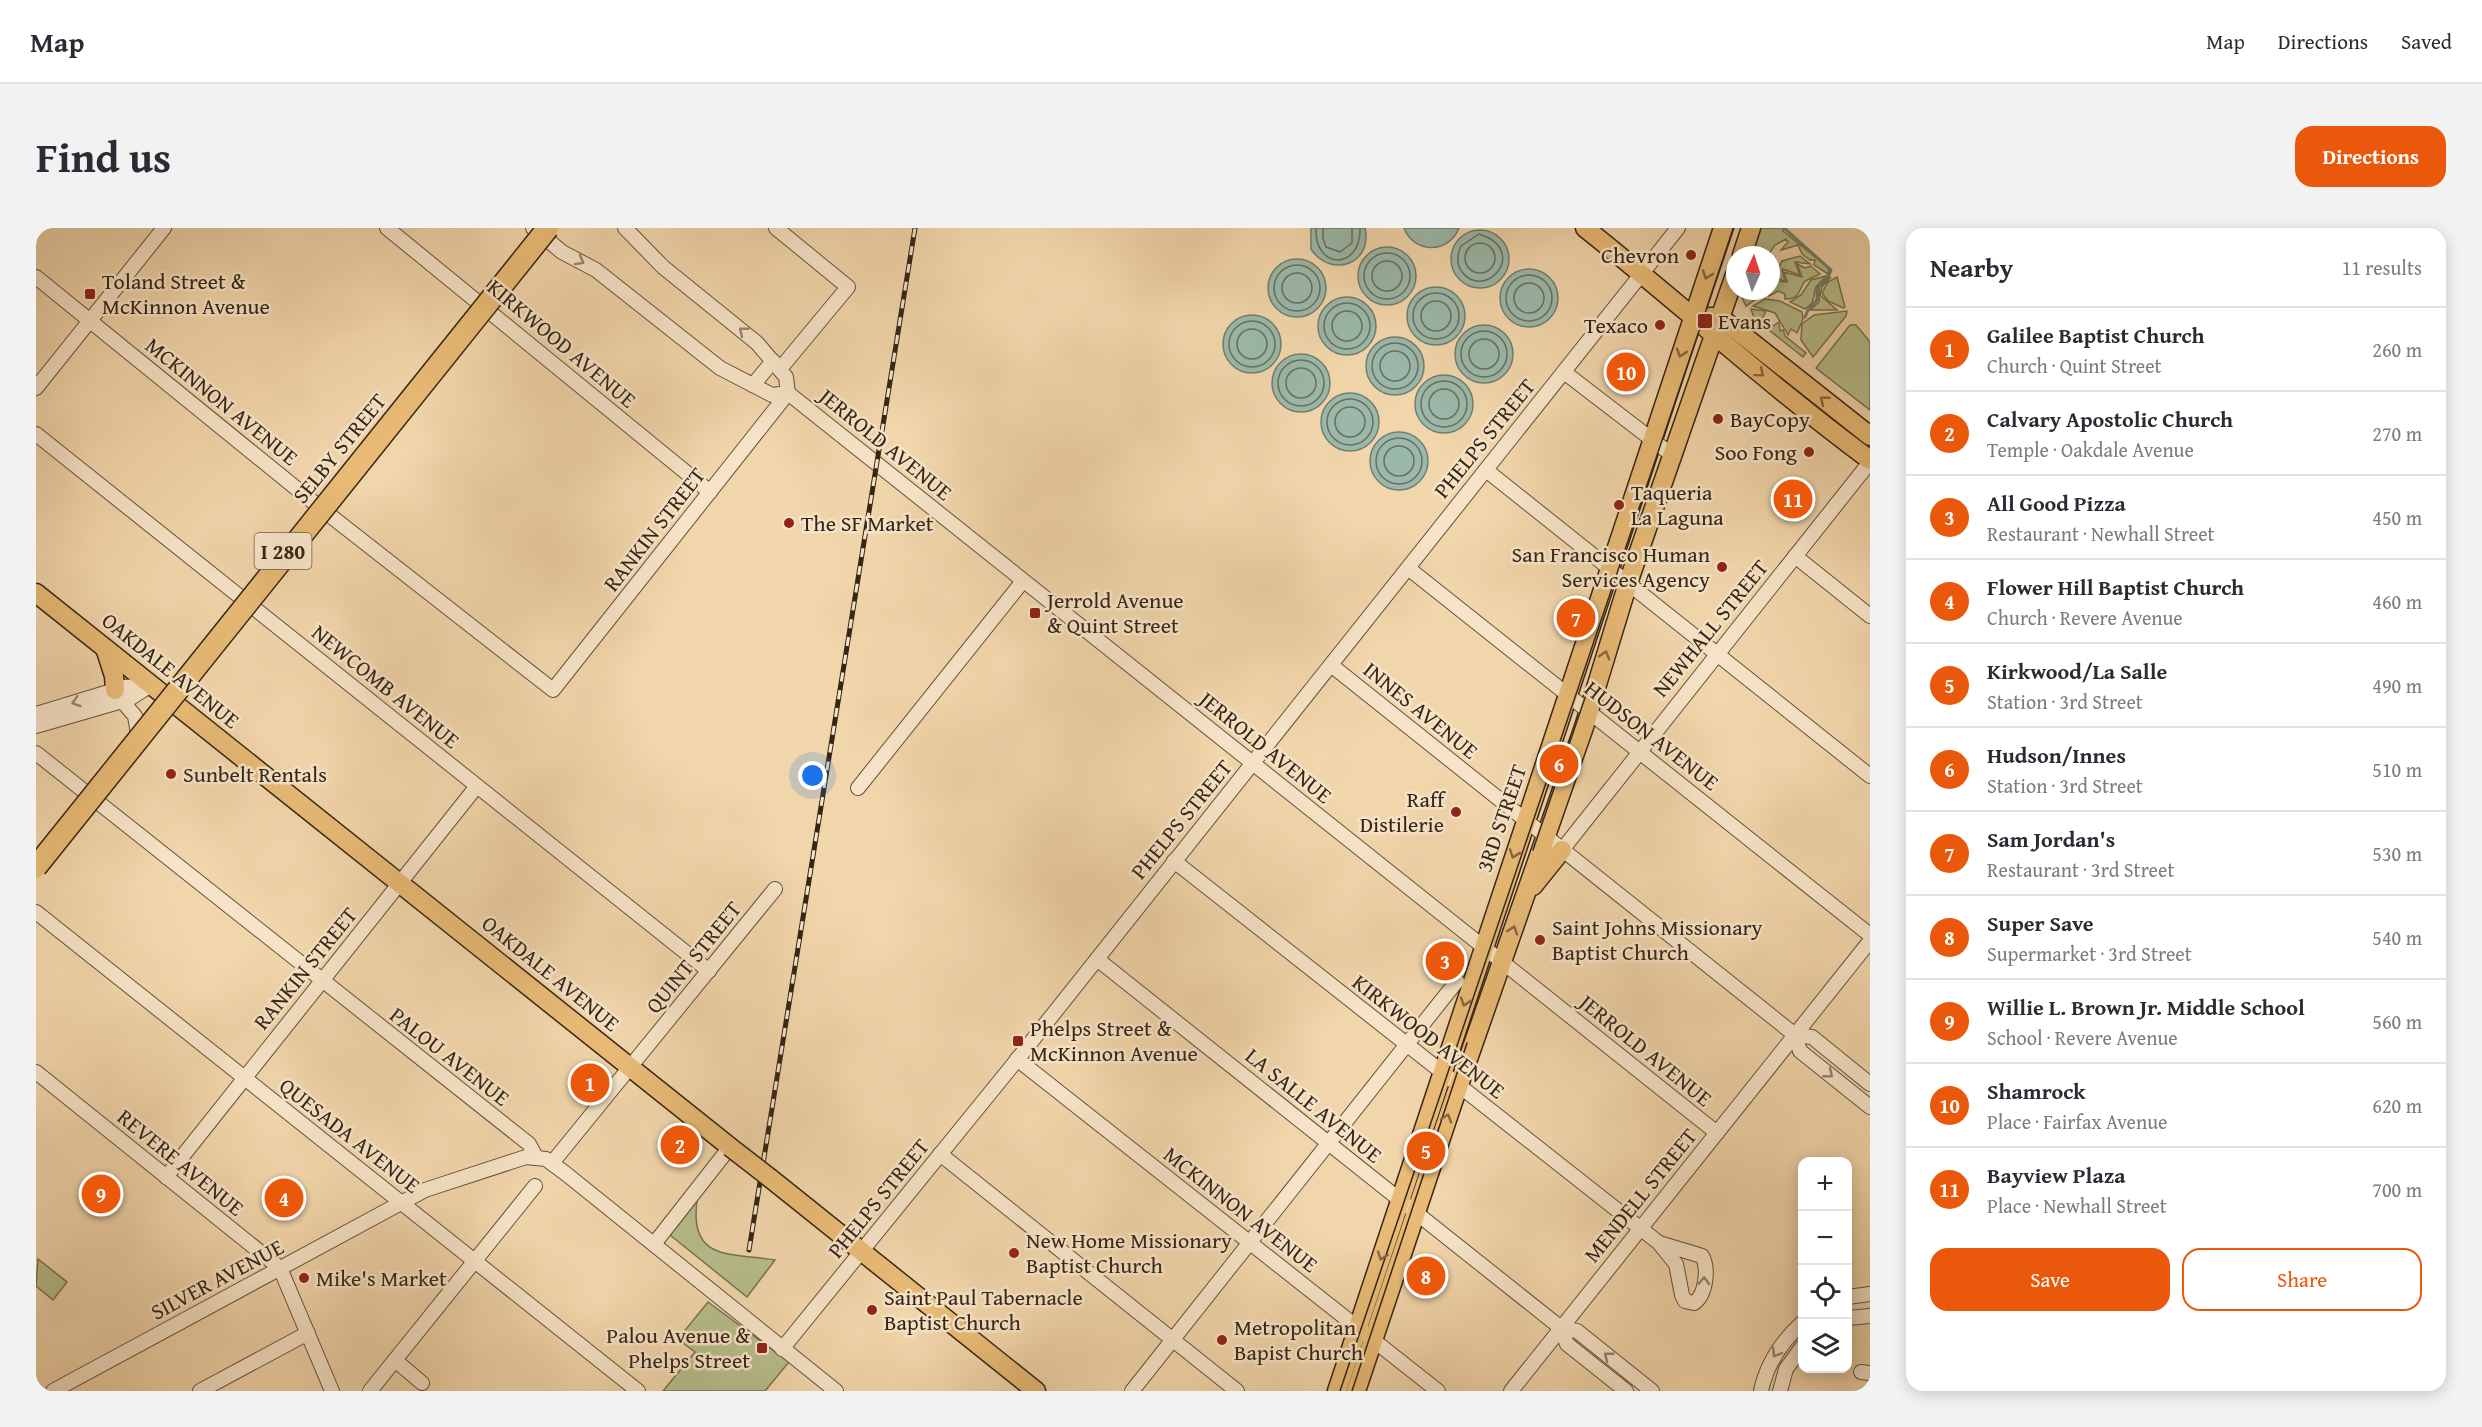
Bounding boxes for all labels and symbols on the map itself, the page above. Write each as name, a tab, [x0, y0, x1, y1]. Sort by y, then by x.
place label: Chevron	[1601, 239, 1680, 271]
north arrow	[1726, 246, 1780, 300]
marker: Chevron	[1684, 248, 1698, 262]
one-way arrow	[574, 254, 585, 266]
place label: Toland Street & McKinnon Avenue	[102, 265, 270, 322]
one-way arrow	[1701, 269, 1714, 280]
street label: KIRKWOOD AVENUE	[481, 271, 643, 415]
marker: Toland Street & McKinnon Avenue	[83, 287, 97, 301]
place label: Evans	[1718, 305, 1771, 337]
place label: Texaco	[1584, 309, 1648, 341]
marker: Evans	[1696, 312, 1714, 330]
marker: Texaco	[1653, 318, 1667, 332]
one-way arrow	[739, 328, 750, 339]
street label: MCKINNON AVENUE	[139, 329, 305, 473]
one-way arrow	[1675, 347, 1688, 358]
pin: 10	[1606, 350, 1646, 394]
one-way arrow	[1753, 366, 1764, 377]
street label: PHELPS STREET	[1426, 371, 1542, 505]
street label: JERROLD AVENUE	[810, 378, 959, 508]
street label: SELBY STREET	[285, 386, 393, 510]
one-way arrow	[1820, 396, 1831, 407]
place label: BayCopy	[1730, 403, 1810, 435]
marker: BayCopy	[1711, 412, 1725, 426]
place label: Soo Fong	[1715, 436, 1797, 468]
marker: Soo Fong	[1802, 445, 1816, 459]
street label: RANKIN STREET	[595, 460, 713, 598]
place label: Taqueria La Laguna	[1631, 476, 1724, 533]
pin: 11	[1774, 476, 1812, 522]
marker: Taqueria La Laguna	[1612, 498, 1626, 512]
place label: The SF Market	[801, 507, 934, 539]
marker: The SF Market	[782, 516, 796, 530]
road number: I 280	[254, 533, 312, 569]
place label: San Francisco Human Services Agency	[1512, 538, 1711, 595]
street label: NEWHALL STREET	[1644, 552, 1776, 704]
marker: San Francisco Human Services Agency	[1715, 560, 1729, 574]
place label: Jerrold Avenue & Quint Street	[1044, 584, 1184, 641]
pin: 7	[1556, 596, 1596, 640]
street label: OAKDALE AVENUE	[95, 604, 247, 736]
marker: Jerrold Avenue & Quint Street	[1028, 606, 1042, 620]
street label: NEWCOMB AVENUE	[305, 616, 467, 756]
one-way arrow	[1598, 650, 1610, 661]
street label: INNES AVENUE	[1357, 654, 1485, 766]
street label: HUDSON AVENUE	[1578, 672, 1726, 798]
street label: JERROLD AVENUE	[1190, 681, 1339, 811]
one-way arrow	[71, 695, 82, 707]
pin: 6	[1540, 742, 1579, 786]
street label: PHELPS STREET	[1123, 752, 1239, 886]
place label: Sunbelt Rentals	[183, 758, 327, 790]
street label: 3RD STREET	[1468, 760, 1534, 876]
your location	[798, 761, 827, 790]
marker: Sunbelt Rentals	[164, 767, 178, 781]
place label: Raff Distilerie	[1360, 783, 1447, 840]
marker: Raff Distilerie	[1449, 805, 1463, 819]
one-way arrow	[1509, 848, 1521, 859]
street label: QUINT STREET	[638, 894, 748, 1020]
street label: RANKIN STREET	[245, 900, 365, 1036]
street label: OAKDALE AVENUE	[475, 907, 627, 1039]
place label: Saint Johns Missionary Baptist Church	[1552, 911, 1763, 968]
one-way arrow	[1506, 925, 1518, 936]
marker: Saint Johns Missionary Baptist Church	[1533, 933, 1547, 947]
pin: 3	[1426, 938, 1464, 984]
street label: KIRKWOOD AVENUE	[1346, 966, 1512, 1106]
street label: JERROLD AVENUE	[1570, 984, 1719, 1114]
one-way arrow	[1460, 996, 1472, 1007]
street label: PALOU AVENUE	[383, 999, 517, 1113]
place label: Phelps Street & McKinnon Avenue	[1030, 1012, 1198, 1069]
marker: Phelps Street & McKinnon Avenue	[1011, 1034, 1025, 1048]
street label: LA SALLE AVENUE	[1239, 1040, 1389, 1170]
pin: 1	[570, 1060, 610, 1106]
one-way arrow	[1822, 1066, 1833, 1077]
street label: QUESADA AVENUE	[273, 1070, 427, 1200]
street label: REVERE AVENUE	[111, 1101, 251, 1223]
one-way arrow	[1440, 1113, 1453, 1124]
street label: MENDELL STREET	[1576, 1121, 1704, 1269]
pin: 2	[660, 1122, 700, 1168]
pin: 5	[1406, 1128, 1446, 1174]
street label: PHELPS STREET	[820, 1131, 936, 1265]
street label: MCKINNON AVENUE	[1157, 1138, 1325, 1280]
pin: 9	[82, 1172, 120, 1216]
pin: 4	[264, 1176, 304, 1220]
place label: New Home Missionary Baptist Church	[1026, 1224, 1232, 1281]
street label: SILVER AVENUE	[145, 1230, 289, 1328]
marker: New Home Missionary Baptist Church	[1007, 1246, 1021, 1260]
one-way arrow	[1376, 1250, 1389, 1261]
pin: 8	[1406, 1254, 1446, 1298]
place label: Mike's Market	[316, 1262, 447, 1294]
marker: Mike's Market	[297, 1271, 311, 1285]
one-way arrow	[1697, 1277, 1710, 1286]
place label: Saint Paul Tabernacle Baptist Church	[884, 1281, 1083, 1338]
marker: Saint Paul Tabernacle Baptist Church	[865, 1303, 879, 1317]
place label: Metropolitan Bapist Church	[1234, 1311, 1364, 1368]
place label: Palou Avenue & Phelps Street	[606, 1319, 750, 1376]
marker: Metropolitan Bapist Church	[1215, 1333, 1229, 1347]
marker: Palou Avenue & Phelps Street	[755, 1341, 769, 1355]
one-way arrow	[1771, 1347, 1783, 1357]
one-way arrow	[1604, 1352, 1615, 1363]

